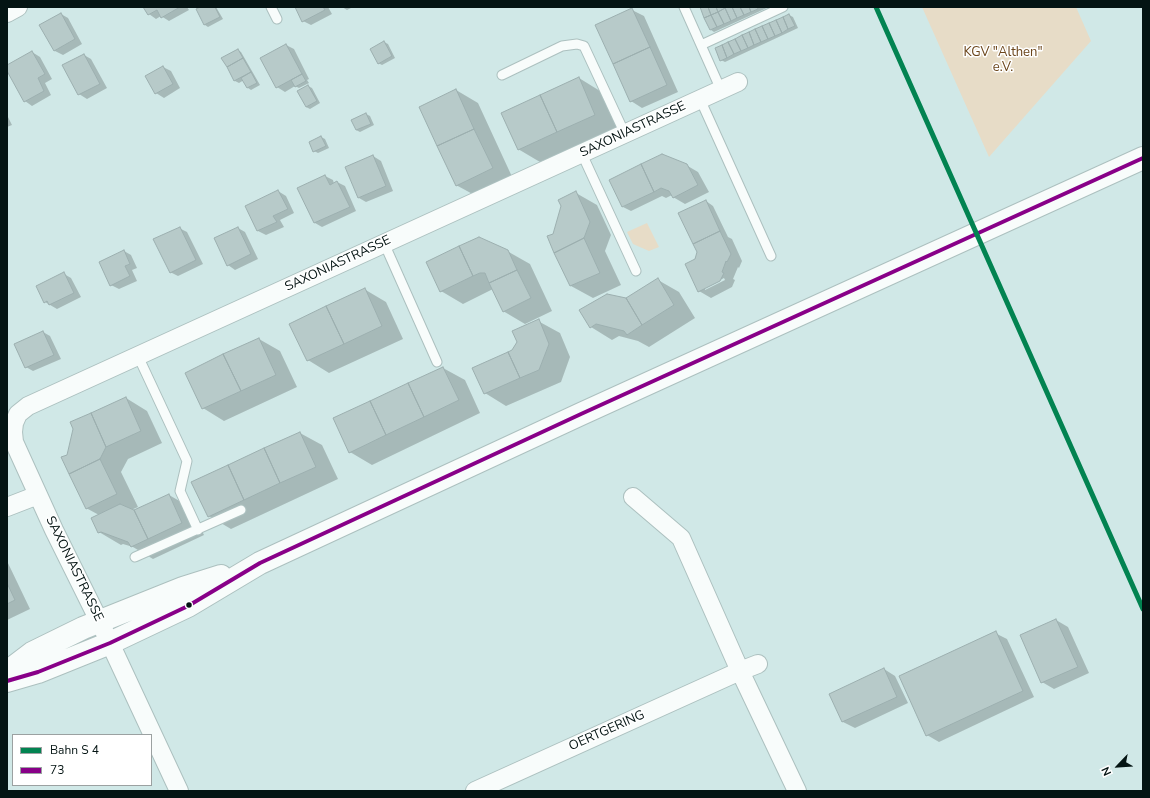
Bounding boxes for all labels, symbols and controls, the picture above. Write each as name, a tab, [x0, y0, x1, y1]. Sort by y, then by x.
park label: KGV "Althen" e.V.	[964, 45, 1042, 76]
street label: SAXONIASTRASSE	[578, 99, 688, 161]
street label: SAXONIASTRASSE	[283, 233, 393, 295]
street label: SAXONIASTRASSE	[42, 514, 106, 624]
unlabelled marker	[184, 600, 194, 610]
street label: OERTGERING	[567, 707, 647, 755]
legend	[12, 734, 152, 786]
text: Bahn S 4	[50, 742, 99, 758]
north arrow	[1098, 746, 1138, 786]
text: 73	[50, 762, 64, 778]
text: N	[1098, 764, 1115, 778]

